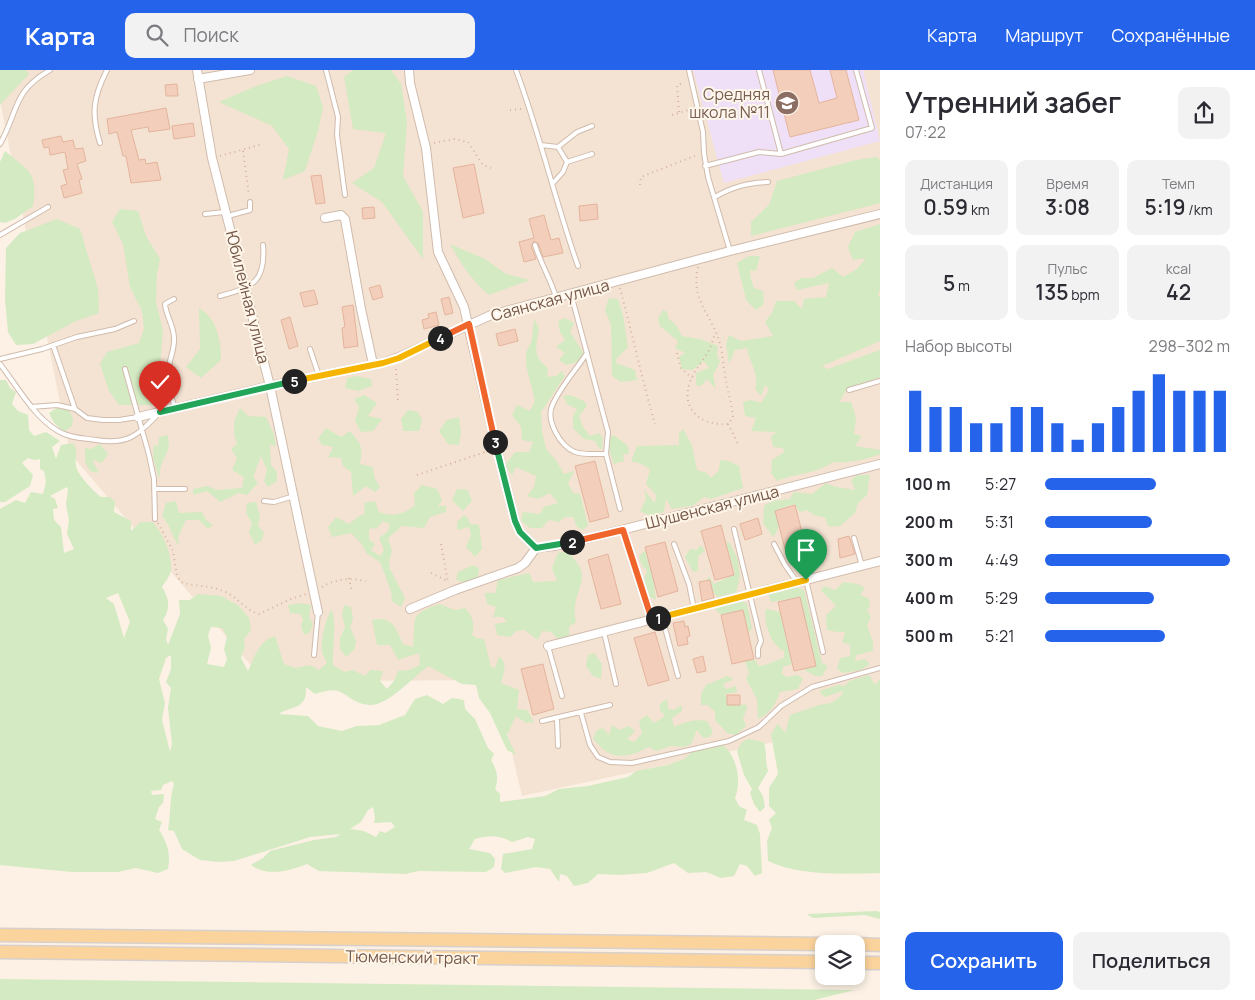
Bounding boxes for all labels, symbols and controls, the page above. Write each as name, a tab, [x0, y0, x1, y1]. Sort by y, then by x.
search box	[125, 13, 475, 58]
text: Карта	[25, 19, 95, 52]
icon: search	[143, 21, 171, 49]
text: Поиск	[183, 22, 239, 48]
text: Карта	[927, 23, 977, 47]
text: Маршрут	[1005, 23, 1083, 47]
text: Сохранённые	[1111, 23, 1230, 47]
place label: Средняя школа №11	[689, 83, 770, 123]
text: Утренний забег	[905, 83, 1121, 121]
button: share	[1178, 87, 1230, 139]
school or university icon: Средняя школа №11	[774, 90, 800, 116]
text: 07:22	[905, 121, 946, 143]
text: Дистанция	[920, 174, 993, 193]
text: Время	[1046, 174, 1089, 193]
text: Темп	[1162, 174, 1195, 193]
text: 0.59	[923, 193, 968, 221]
text: 3:08	[1045, 193, 1090, 221]
text: 5:19	[1144, 193, 1186, 221]
text: km	[968, 200, 990, 219]
text: /km	[1186, 200, 1213, 219]
street label: Юбилейная улица	[221, 228, 275, 366]
text: Пульс	[1047, 259, 1088, 278]
text: kcal	[1166, 259, 1191, 278]
text: 5	[943, 269, 955, 297]
street label: Саянская улица	[488, 274, 612, 326]
text: m	[955, 276, 970, 295]
text: 135	[1035, 278, 1068, 306]
text: 42	[1166, 278, 1191, 306]
text: bpm	[1068, 285, 1100, 304]
pin: 4	[428, 326, 452, 350]
text: 4	[436, 329, 445, 348]
text: Набор высоты	[905, 335, 1012, 357]
text: 298–302 m	[1149, 335, 1230, 357]
pin	[139, 361, 181, 412]
icon: check	[146, 368, 174, 396]
pin: 5	[282, 368, 306, 394]
text: 5	[290, 372, 299, 391]
pin: 3	[482, 430, 508, 454]
text: 3	[491, 433, 500, 452]
text: 100 m	[905, 473, 951, 495]
text: 5:27	[985, 473, 1016, 495]
street label: Шушенская улица	[643, 480, 781, 534]
text: 200 m	[905, 511, 953, 533]
text: 5:31	[985, 511, 1014, 533]
pin	[785, 529, 827, 580]
pin: 2	[560, 530, 584, 554]
text: 2	[568, 533, 577, 552]
icon: arrive	[792, 536, 820, 564]
text: 300 m	[905, 549, 953, 571]
text: 4:49	[985, 549, 1018, 571]
text: 400 m	[905, 587, 953, 609]
text: 5:29	[985, 587, 1018, 609]
pin: 1	[646, 606, 670, 630]
text: 1	[655, 609, 662, 628]
text: 500 m	[905, 625, 953, 647]
text: 5:21	[985, 625, 1014, 647]
button: Сохранить	[905, 932, 1063, 990]
button: Поделиться	[1073, 932, 1230, 990]
map controls	[815, 935, 865, 985]
button: layers	[815, 935, 865, 985]
street label: Тюменский тракт	[345, 945, 479, 969]

